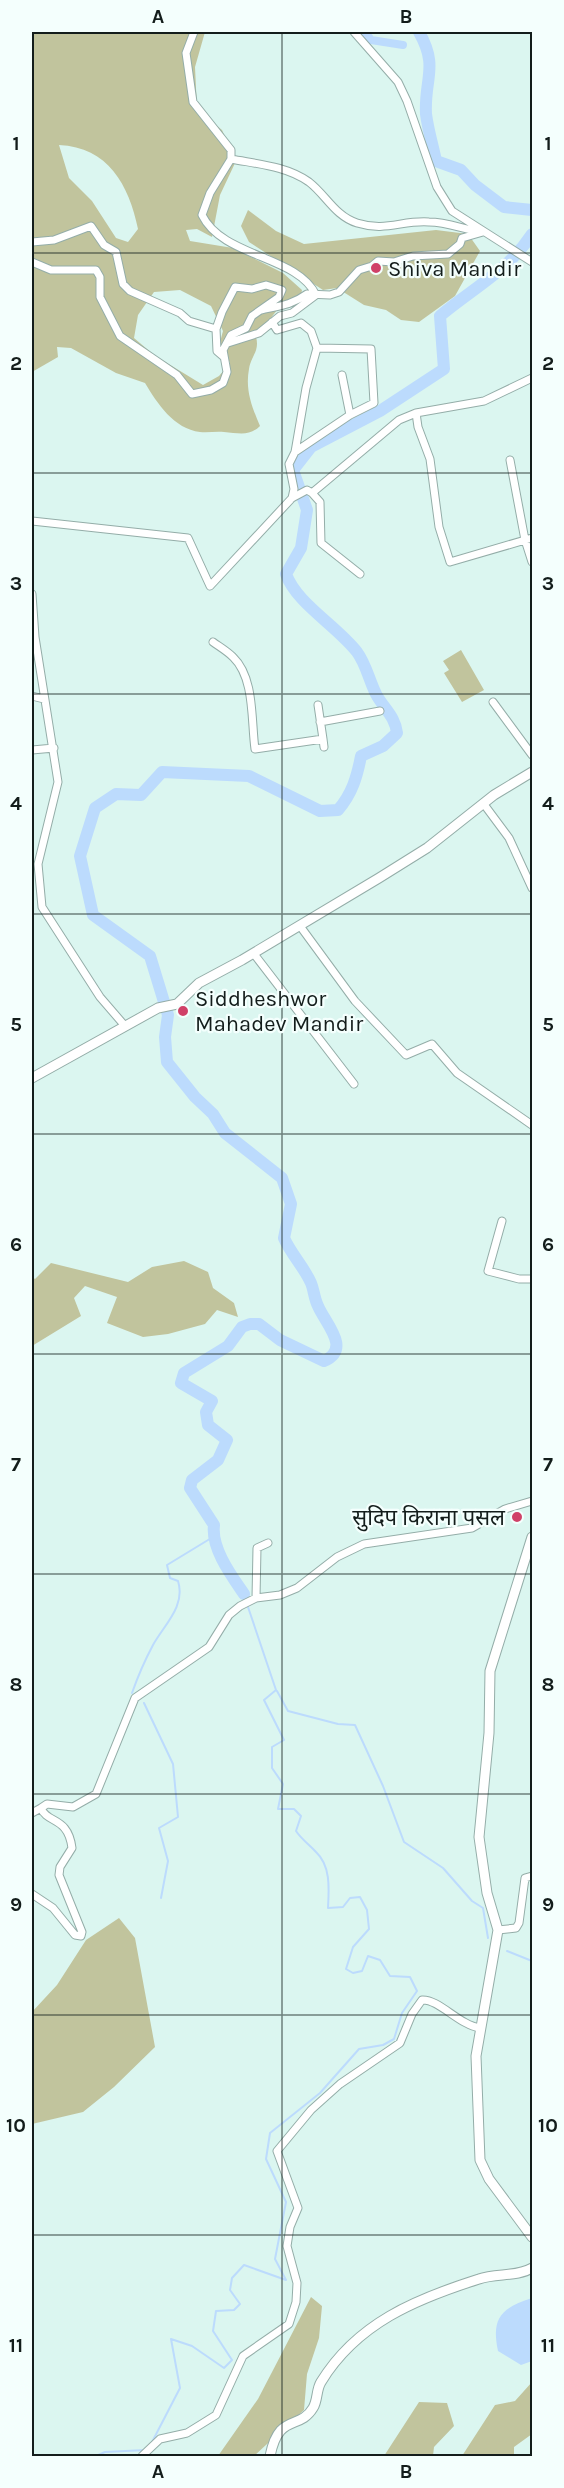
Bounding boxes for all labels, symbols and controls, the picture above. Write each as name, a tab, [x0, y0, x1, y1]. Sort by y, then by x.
text: A	[152, 5, 165, 28]
text: B	[400, 5, 412, 28]
text: 1	[12, 132, 20, 155]
text: 1	[544, 132, 552, 155]
place label: Shiva Mandir	[388, 256, 521, 282]
marker: Shiva Mandir	[369, 261, 383, 275]
text: 2	[10, 352, 22, 375]
text: 2	[542, 352, 554, 375]
text: 3	[10, 572, 22, 595]
text: 3	[542, 572, 554, 595]
text: 4	[10, 792, 22, 815]
text: 4	[542, 792, 554, 815]
place label: Siddheshwor Mahadev Mandir	[195, 986, 363, 1037]
marker: Siddheshwor Mahadev Mandir	[176, 1004, 190, 1018]
text: 5	[10, 1013, 22, 1036]
text: 5	[542, 1013, 554, 1036]
text: 6	[10, 1233, 22, 1256]
text: 6	[542, 1233, 554, 1256]
text: 7	[11, 1453, 21, 1476]
text: 7	[543, 1453, 553, 1476]
place label: सुदिप किराना पसल	[352, 1505, 506, 1532]
marker: सुदिप किराना पसल	[510, 1510, 524, 1524]
text: 8	[10, 1673, 22, 1696]
text: 8	[542, 1673, 554, 1696]
text: 9	[10, 1893, 22, 1916]
text: 9	[542, 1893, 554, 1916]
text: 10	[6, 2114, 26, 2137]
text: 10	[538, 2114, 558, 2137]
text: 11	[9, 2334, 23, 2357]
text: 11	[541, 2334, 555, 2357]
text: A	[152, 2460, 165, 2483]
text: B	[400, 2460, 412, 2483]

